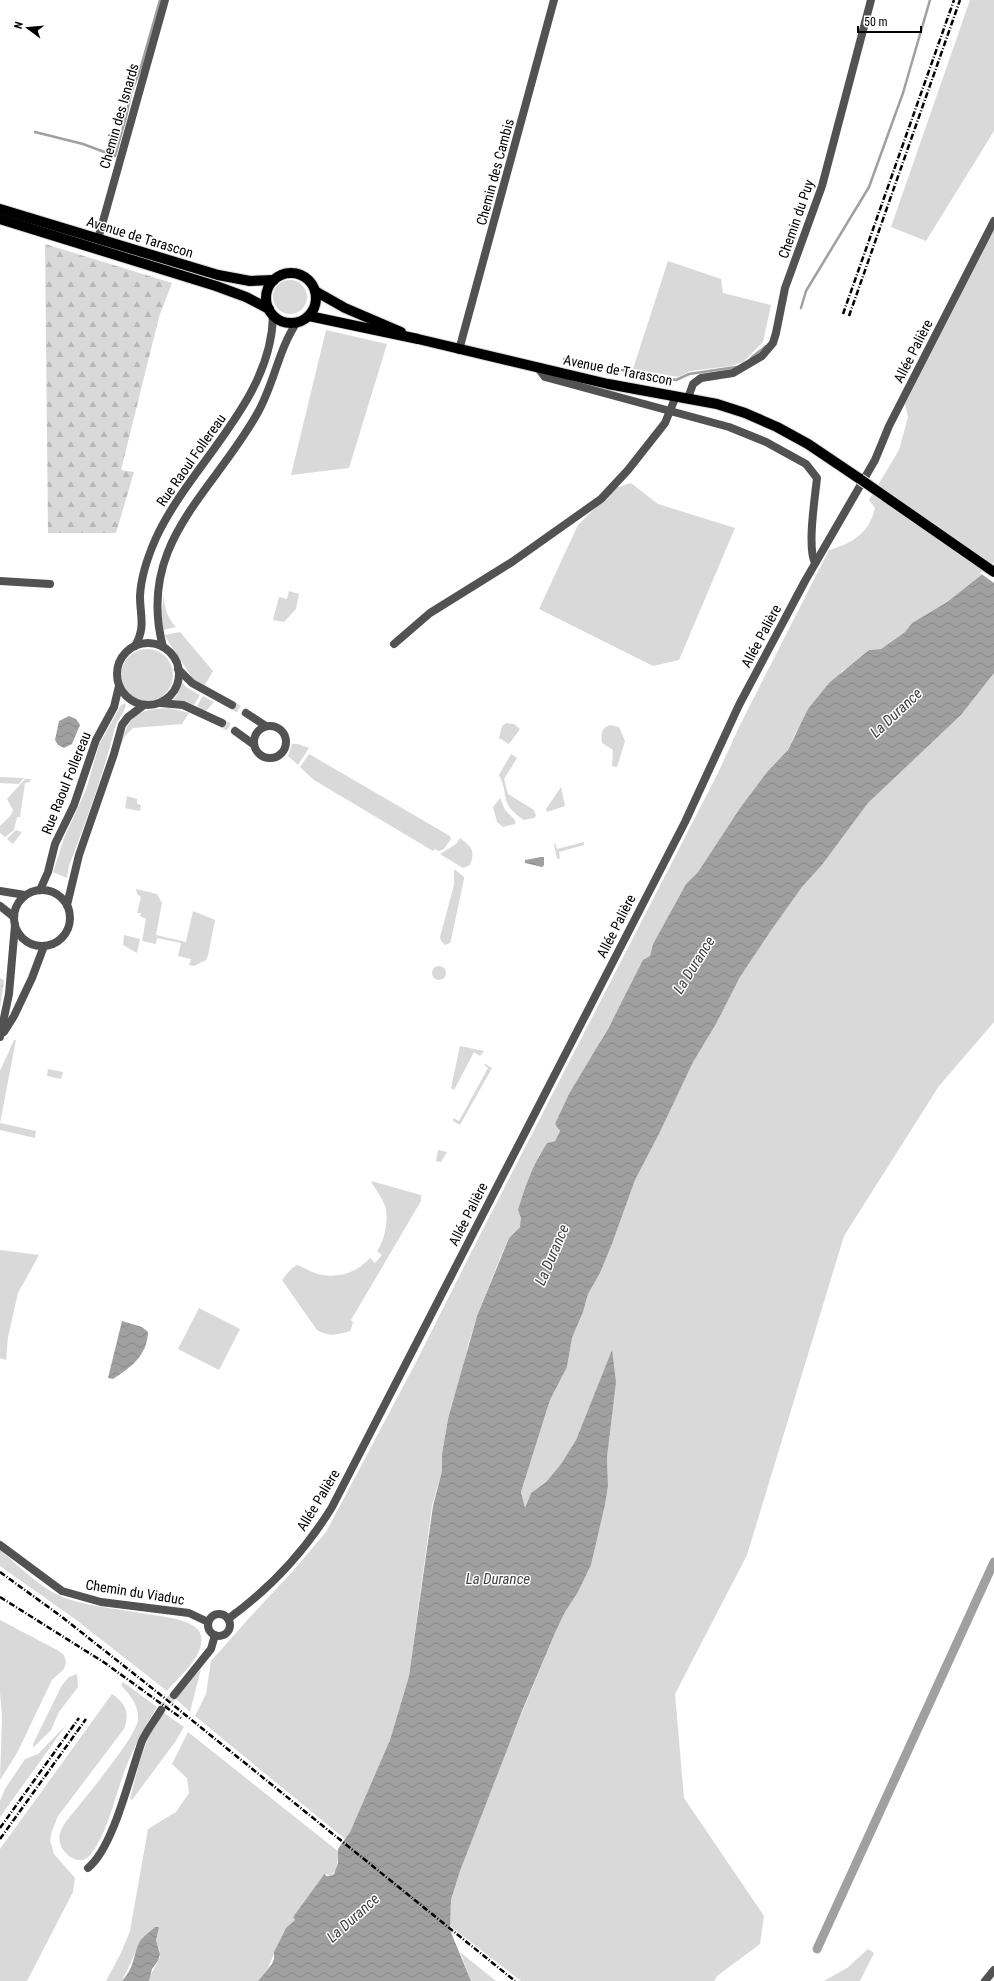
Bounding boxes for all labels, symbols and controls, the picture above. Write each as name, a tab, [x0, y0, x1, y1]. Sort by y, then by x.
north arrow	[8, 8, 48, 48]
scale bar	[858, 8, 921, 34]
text: 50 m	[864, 15, 888, 29]
text: N	[12, 20, 26, 30]
street label: Chemin des Isnards	[96, 61, 142, 171]
street label: Chemin des Cambis	[473, 117, 517, 227]
street label: Chemin du Puy	[775, 177, 817, 261]
street label: Avenue de Tarascon	[85, 213, 195, 261]
street label: Allée Palière	[890, 316, 936, 385]
street label: Avenue de Tarascon	[562, 352, 674, 388]
street label: Rue Raoul Follereau	[153, 411, 229, 509]
street label: Allée Palière	[738, 601, 784, 670]
water label: La Durance	[866, 684, 926, 742]
street label: Rue Raoul Follereau	[38, 729, 94, 837]
street label: Allée Palière	[593, 891, 639, 960]
water label: La Durance	[669, 933, 719, 997]
street label: Allée Palière	[445, 1179, 491, 1248]
water label: La Durance	[531, 1222, 573, 1288]
street label: Allée Palière	[293, 1466, 343, 1534]
water label: La Durance	[466, 1570, 530, 1588]
street label: Chemin du Viaduc	[84, 1576, 186, 1608]
water label: La Durance	[323, 1890, 383, 1946]

